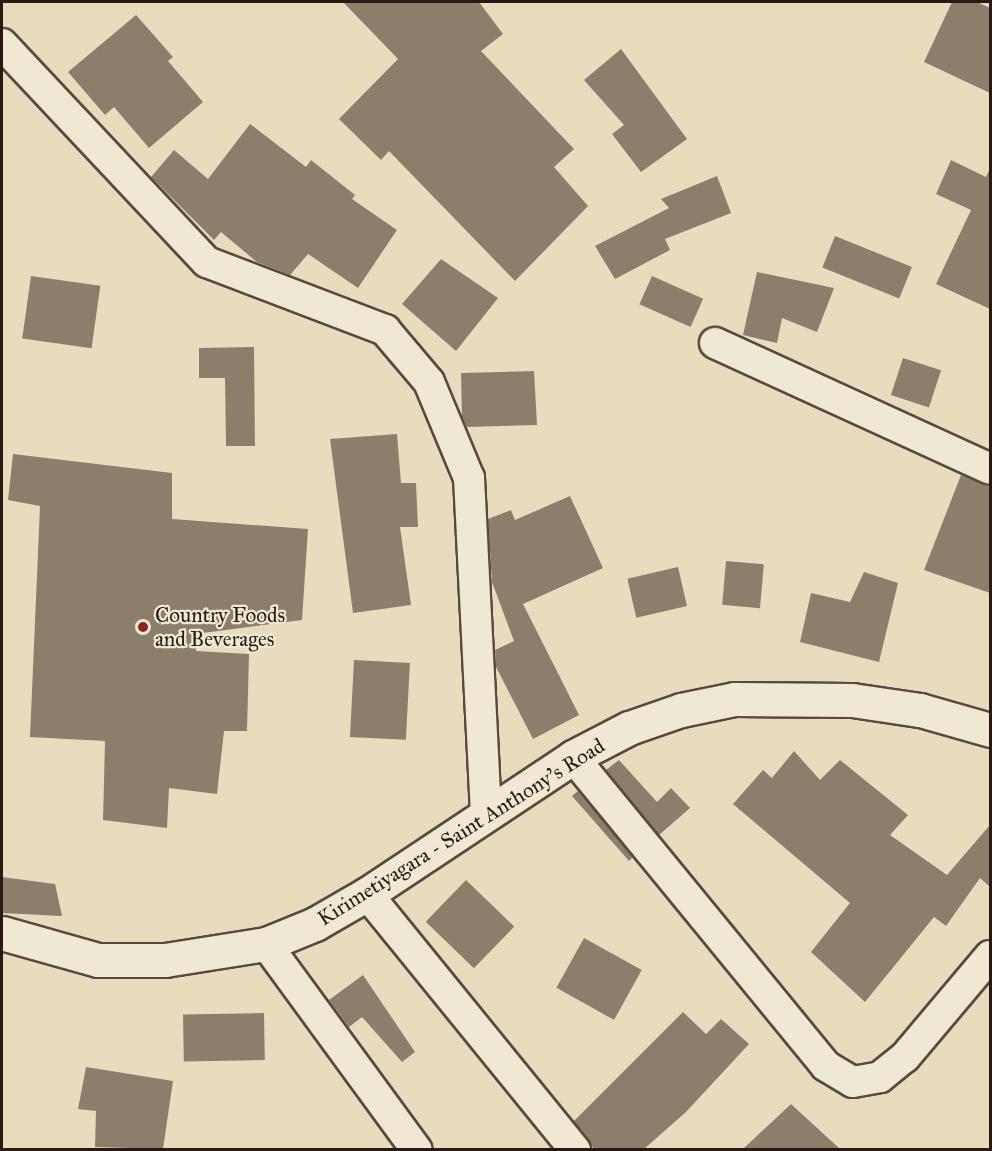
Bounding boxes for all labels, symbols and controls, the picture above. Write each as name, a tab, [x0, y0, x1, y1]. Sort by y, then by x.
place label: Country Foods and Beverages	[155, 602, 285, 652]
marker: Country Foods and Beverages	[136, 620, 150, 634]
street label: Kirimetiyagara - Saint Anthony's Road	[313, 733, 609, 931]

